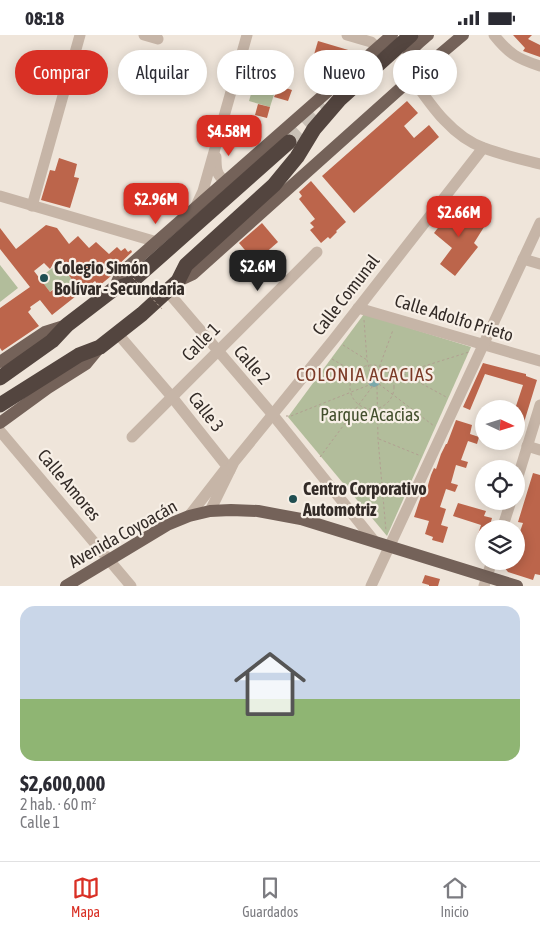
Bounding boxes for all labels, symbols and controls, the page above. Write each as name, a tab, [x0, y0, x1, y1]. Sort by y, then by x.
text: 08:18	[25, 7, 64, 29]
chip: Comprar	[15, 50, 108, 95]
chip: Alquilar	[118, 50, 207, 95]
chip: Filtros	[217, 50, 294, 95]
chip: Nuevo	[304, 50, 383, 95]
chip: Piso	[393, 50, 457, 95]
pin: $4.58M	[188, 115, 270, 157]
text: $4.58M	[208, 122, 250, 140]
pin: $2.96M	[115, 183, 197, 225]
text: $2.96M	[135, 190, 177, 208]
pin: $2.66M	[418, 195, 500, 238]
text: $2.66M	[438, 203, 480, 221]
pin: $2.6M	[223, 249, 293, 292]
street label: Calle Comunal	[308, 250, 384, 339]
place label: Colegio Simón Bolívar - Secundaria	[54, 257, 185, 299]
text: $2.6M	[240, 257, 276, 275]
marker: Colegio Simón Bolívar - Secundaria	[38, 272, 50, 284]
street label: Calle Adolfo Prieto	[392, 290, 516, 346]
street label: Calle 1	[177, 318, 224, 365]
street label: Calle 2	[230, 341, 275, 389]
district label: COLONIA ACACIAS	[296, 363, 434, 385]
street label: Calle 3	[184, 388, 229, 436]
north arrow	[475, 400, 525, 450]
map controls	[475, 400, 525, 570]
park label: Parque Acacias	[320, 404, 420, 425]
street label: Calle Amores	[34, 445, 105, 525]
button: locate	[475, 460, 525, 510]
place label: Centro Corporativo Automotriz	[302, 478, 427, 520]
marker: Centro Corporativo Automotriz	[287, 493, 299, 505]
street label: Avenida Coyoacán	[65, 495, 181, 572]
button: layers	[475, 520, 525, 570]
icon: home	[225, 639, 315, 729]
text: $2,600,000	[20, 771, 105, 795]
text: 2 hab. · 60 m²	[20, 795, 96, 813]
text: Calle 1	[20, 813, 60, 831]
tab: Mapa	[71, 874, 100, 920]
tab: Guardados	[242, 874, 298, 920]
tab: Inicio	[440, 874, 469, 920]

